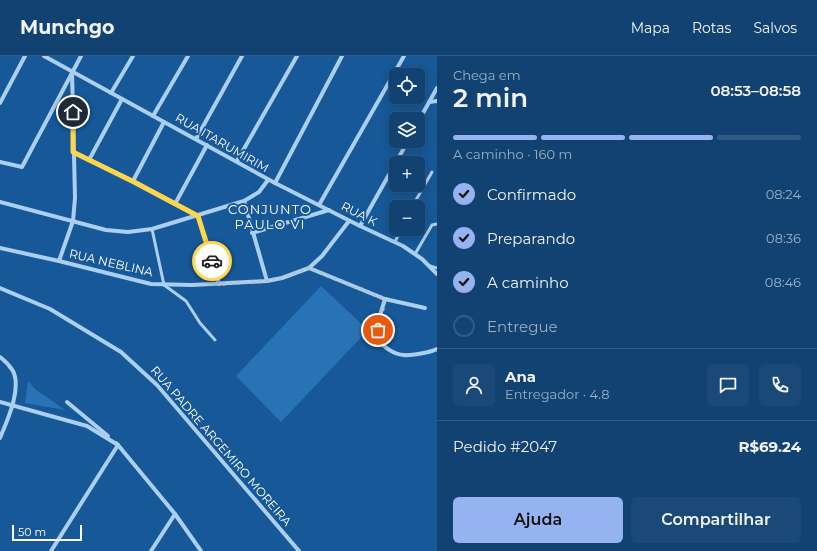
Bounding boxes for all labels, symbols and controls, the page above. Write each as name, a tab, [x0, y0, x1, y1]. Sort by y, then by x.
text: Munchgo	[20, 16, 115, 39]
text: Mapa	[631, 19, 670, 37]
text: Rotas	[692, 19, 731, 37]
text: Salvos	[753, 19, 797, 37]
text: Chega em	[453, 67, 520, 83]
map controls	[389, 68, 425, 236]
button: locate	[389, 68, 425, 104]
text: 08:53–08:58	[710, 81, 801, 100]
text: 2 min	[453, 82, 528, 114]
pin	[56, 95, 90, 129]
icon: home	[62, 101, 84, 123]
street label: RUA ITARUMIRIM	[173, 110, 272, 175]
button: layers	[389, 112, 425, 148]
text: A caminho · 160 m	[453, 146, 572, 162]
button: +	[389, 156, 425, 192]
icon: check	[453, 183, 475, 205]
text: Confirmado	[487, 185, 576, 204]
text: 08:24	[766, 186, 801, 202]
street label: RUA K	[339, 198, 380, 229]
button: −	[389, 200, 425, 236]
district label: CONJUNTO PAULO VI	[228, 201, 312, 232]
icon: check	[453, 227, 475, 249]
text: Preparando	[487, 229, 575, 248]
text: 08:36	[766, 230, 801, 246]
courier	[192, 241, 232, 281]
street label: RUA NEBLINA	[68, 246, 155, 280]
icon: car	[201, 250, 223, 272]
icon: check	[453, 271, 475, 293]
text: A caminho	[487, 273, 569, 292]
text: 08:46	[765, 274, 801, 290]
pin	[361, 313, 395, 347]
text: Entregue	[487, 317, 558, 336]
icon: bag	[367, 319, 389, 341]
street label: RUA PADRE ARGEMIRO MOREIRA	[148, 363, 295, 529]
button: person	[453, 364, 495, 406]
button: chat	[707, 364, 749, 406]
button: phone	[759, 364, 801, 406]
text: Ana	[505, 367, 536, 386]
text: Entregador · 4.8	[505, 386, 610, 402]
text: Pedido #2047	[453, 437, 557, 456]
text: R$69.24	[738, 437, 801, 456]
button: Ajuda	[453, 497, 623, 543]
button: Compartilhar	[631, 497, 801, 543]
scale bar	[12, 523, 82, 542]
text: 50 m	[18, 525, 46, 539]

